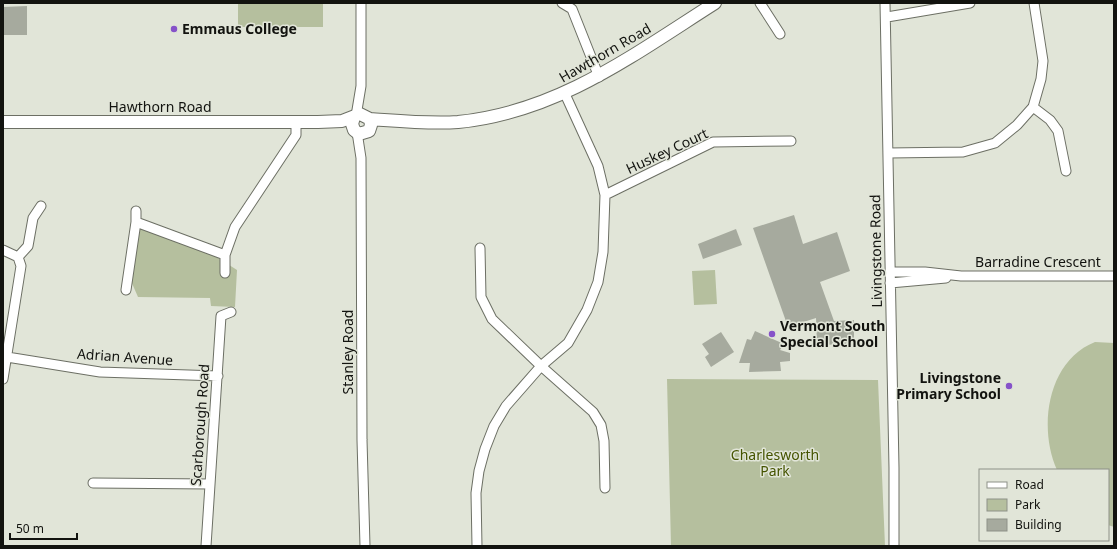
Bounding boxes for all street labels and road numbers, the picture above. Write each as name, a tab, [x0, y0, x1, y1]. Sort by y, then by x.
street label: Hawthorn Road	[555, 19, 654, 87]
street label: Hawthorn Road	[108, 97, 212, 116]
street label: Huskey Court	[623, 123, 711, 178]
street label: Livingstone Road	[865, 194, 886, 308]
street label: Barradine Crescent	[975, 252, 1101, 271]
street label: Stanley Road	[338, 310, 357, 394]
street label: Adrian Avenue	[76, 344, 174, 369]
street label: Scarborough Road	[186, 363, 213, 487]

